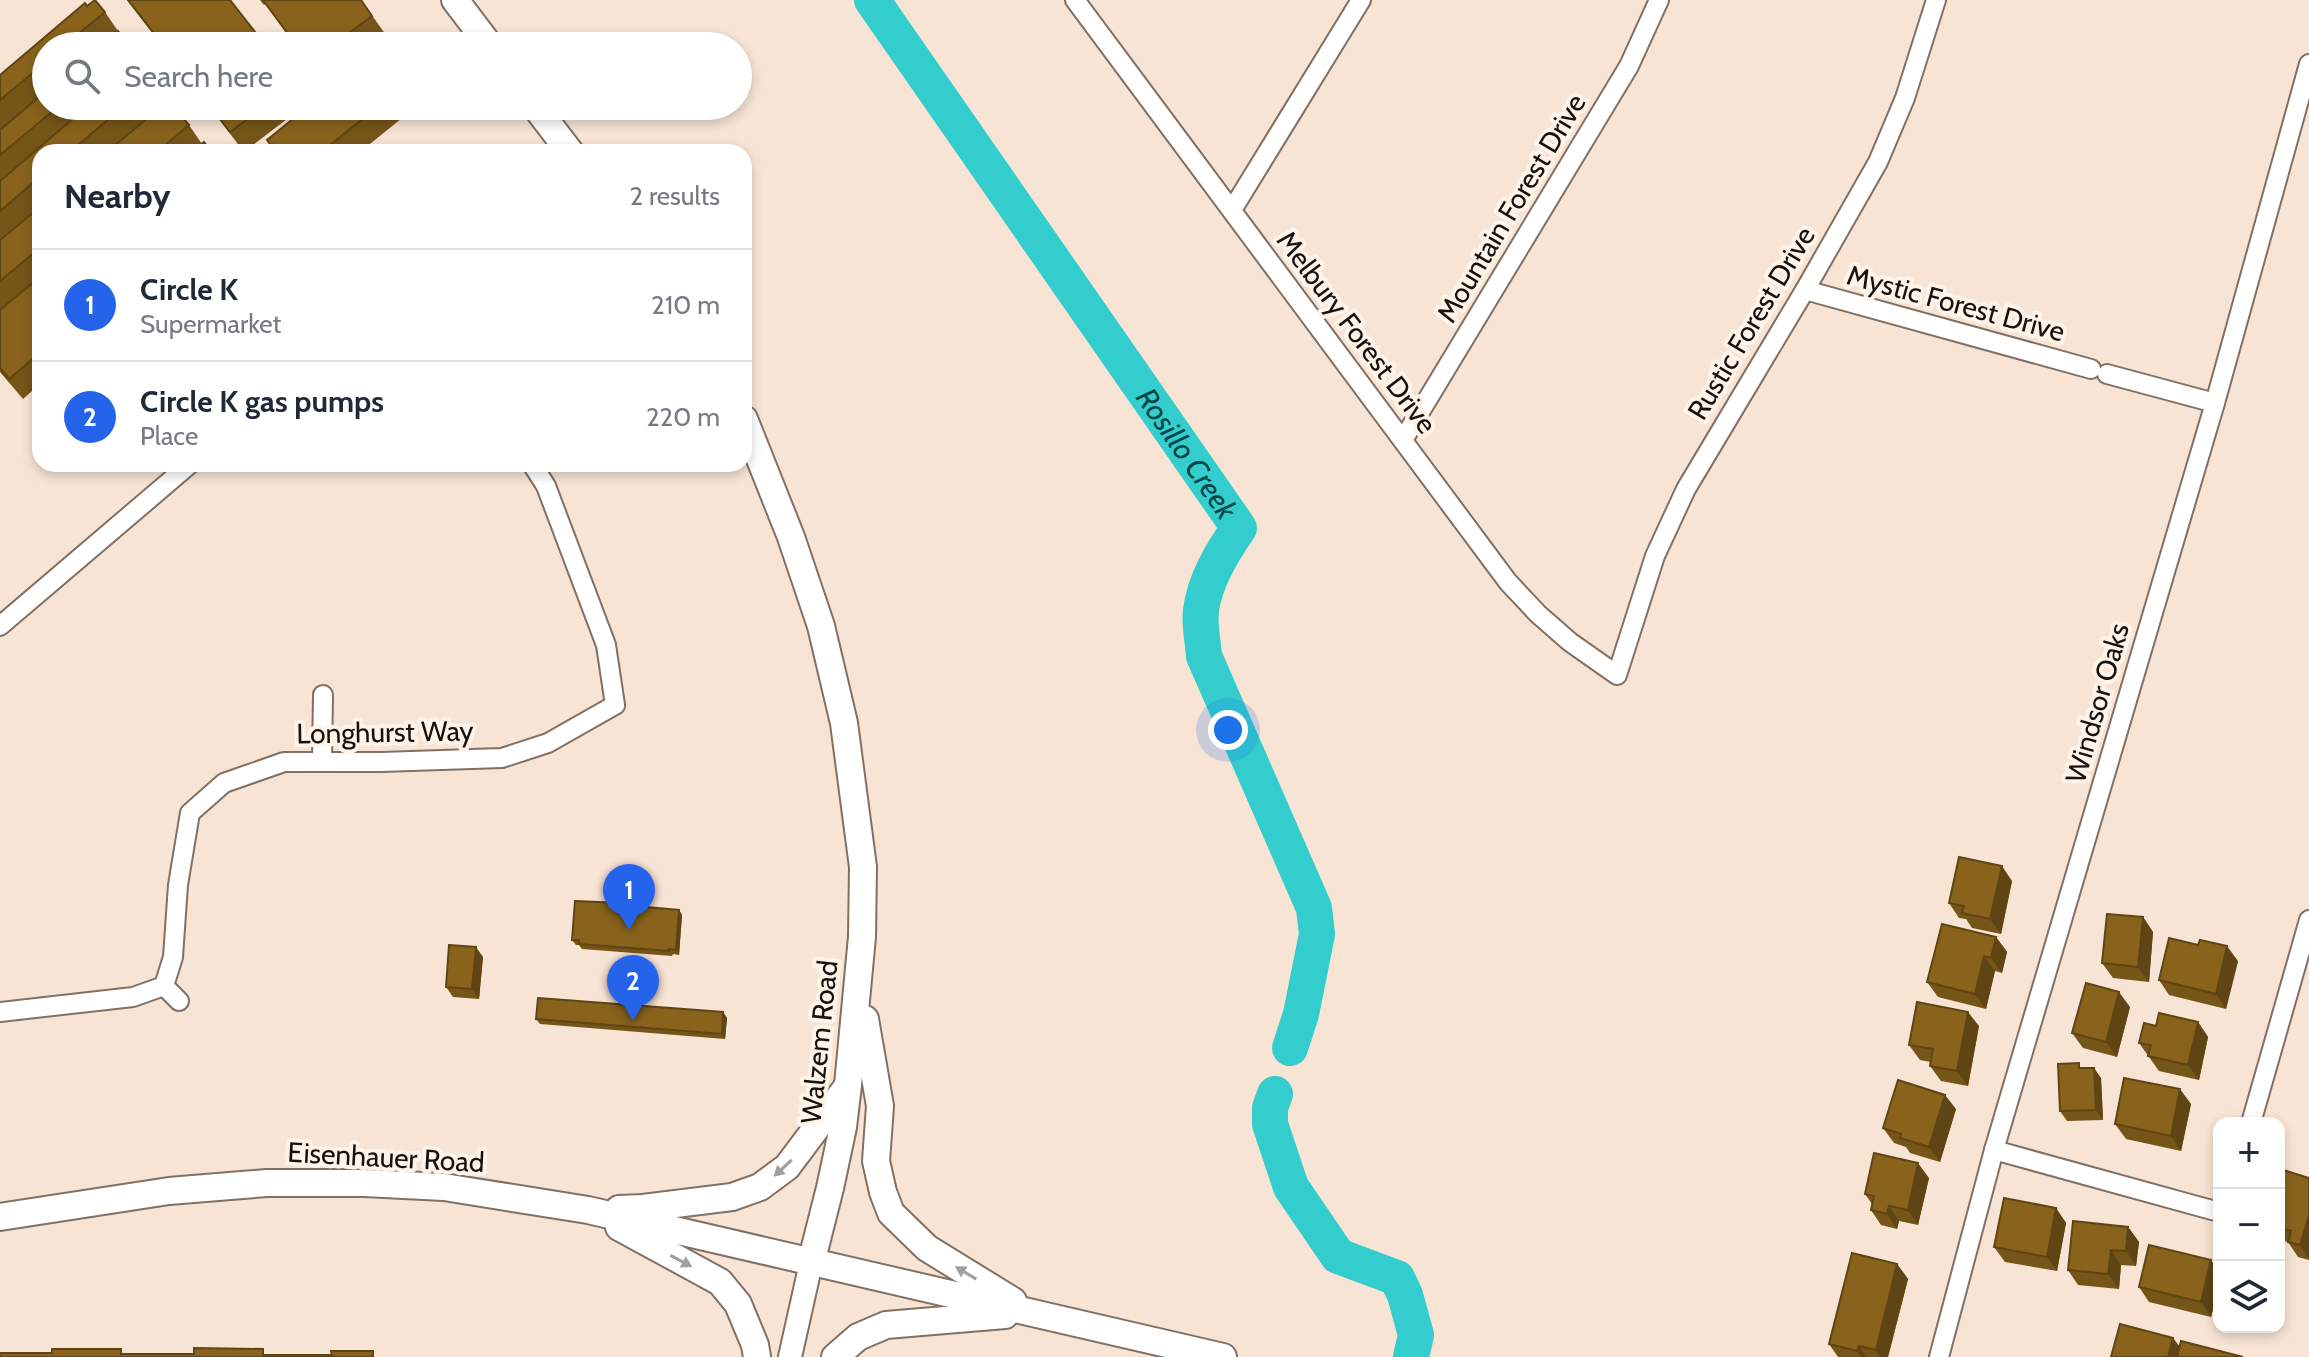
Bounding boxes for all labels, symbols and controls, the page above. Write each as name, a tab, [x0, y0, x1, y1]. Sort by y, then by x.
search box	[32, 32, 752, 120]
icon: search	[60, 54, 104, 98]
text: Search here	[124, 58, 273, 95]
street label: Mountain Forest Drive	[1429, 88, 1593, 328]
text: Nearby	[64, 175, 171, 217]
text: 2 results	[629, 180, 720, 212]
street label: Rustic Forest Drive	[1680, 220, 1822, 426]
street label: Melbury Forest Drive	[1270, 224, 1444, 440]
street label: Mystic Forest Drive	[1843, 258, 2069, 348]
text: Circle K	[140, 271, 238, 308]
text: 1	[85, 289, 95, 321]
text: 210 m	[651, 289, 720, 321]
text: Supermarket	[140, 308, 281, 340]
water label: Rosillo Creek	[1129, 380, 1246, 527]
text: Circle K gas pumps	[140, 383, 384, 420]
text: 2	[83, 401, 97, 433]
text: 220 m	[646, 401, 720, 433]
text: Place	[140, 420, 198, 452]
street label: Windsor Oaks	[2058, 619, 2136, 787]
your location	[1208, 710, 1248, 750]
street label: Longhurst Way	[296, 713, 474, 751]
pin: 1	[603, 864, 655, 930]
pin: 2	[607, 955, 659, 1021]
street label: Walzem Road	[794, 959, 844, 1125]
map controls	[2213, 1117, 2285, 1333]
button: +	[2213, 1117, 2285, 1189]
street label: Eisenhauer Road	[287, 1135, 485, 1179]
one-way arrow	[774, 1159, 793, 1177]
button: −	[2213, 1189, 2285, 1261]
one-way arrow	[670, 1253, 692, 1267]
button: layers	[2213, 1261, 2285, 1333]
one-way arrow	[955, 1266, 977, 1280]

